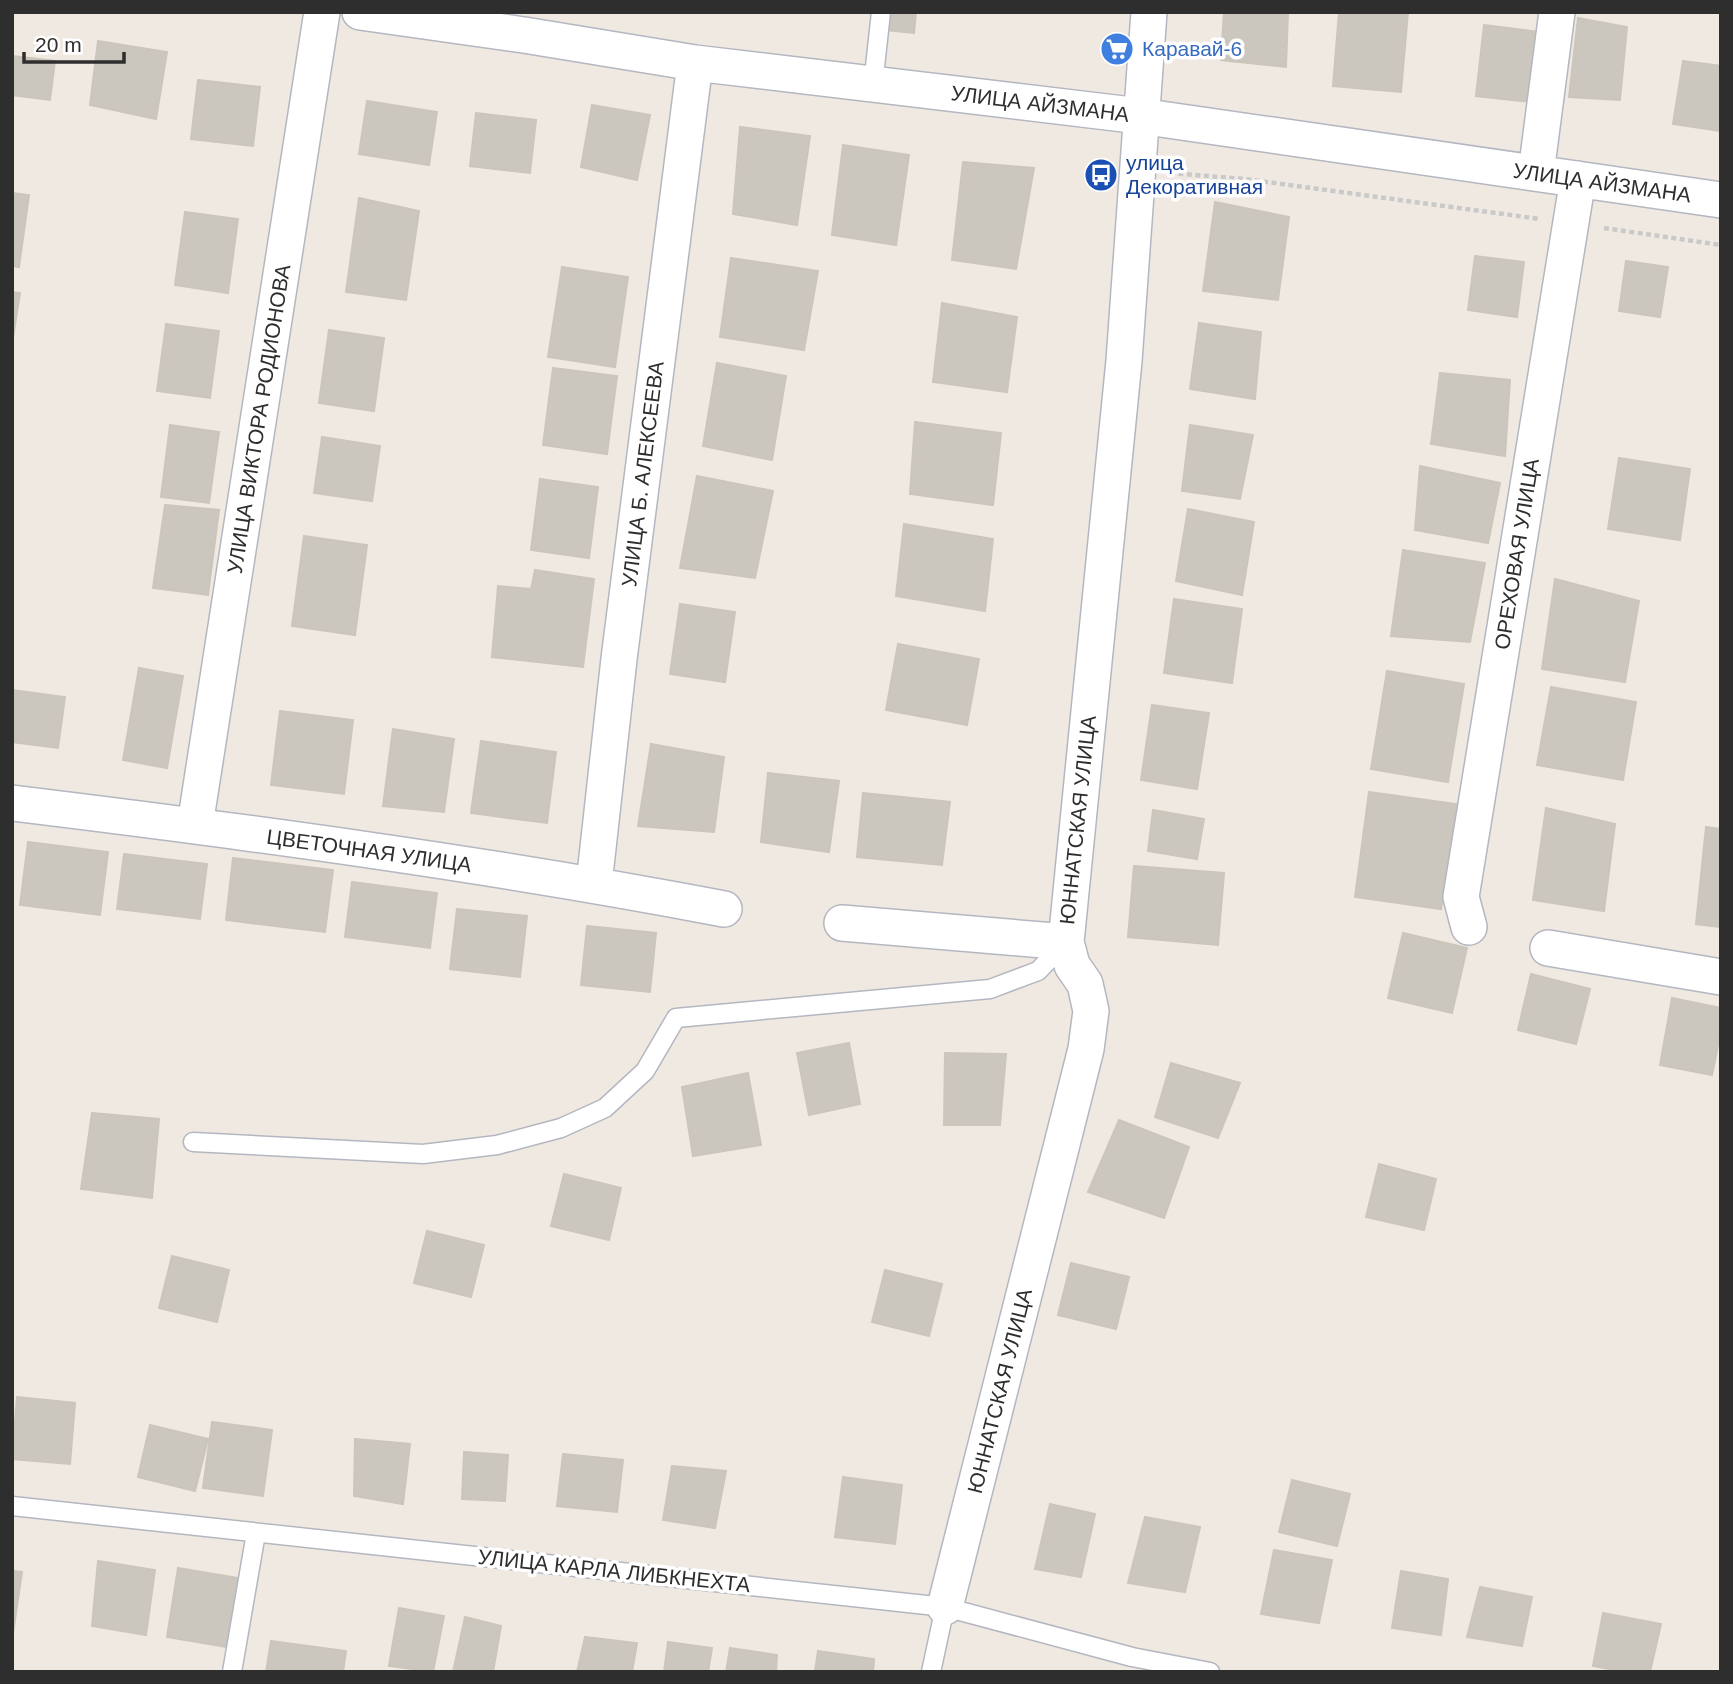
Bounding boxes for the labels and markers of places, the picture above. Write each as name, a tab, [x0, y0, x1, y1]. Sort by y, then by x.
supermarket icon: Каравай-6	[1098, 30, 1136, 68]
place label: Каравай-6	[1142, 37, 1242, 60]
place label: улица Декоративная	[1126, 151, 1263, 198]
bus stop icon: улица Декоративная	[1082, 156, 1120, 194]

